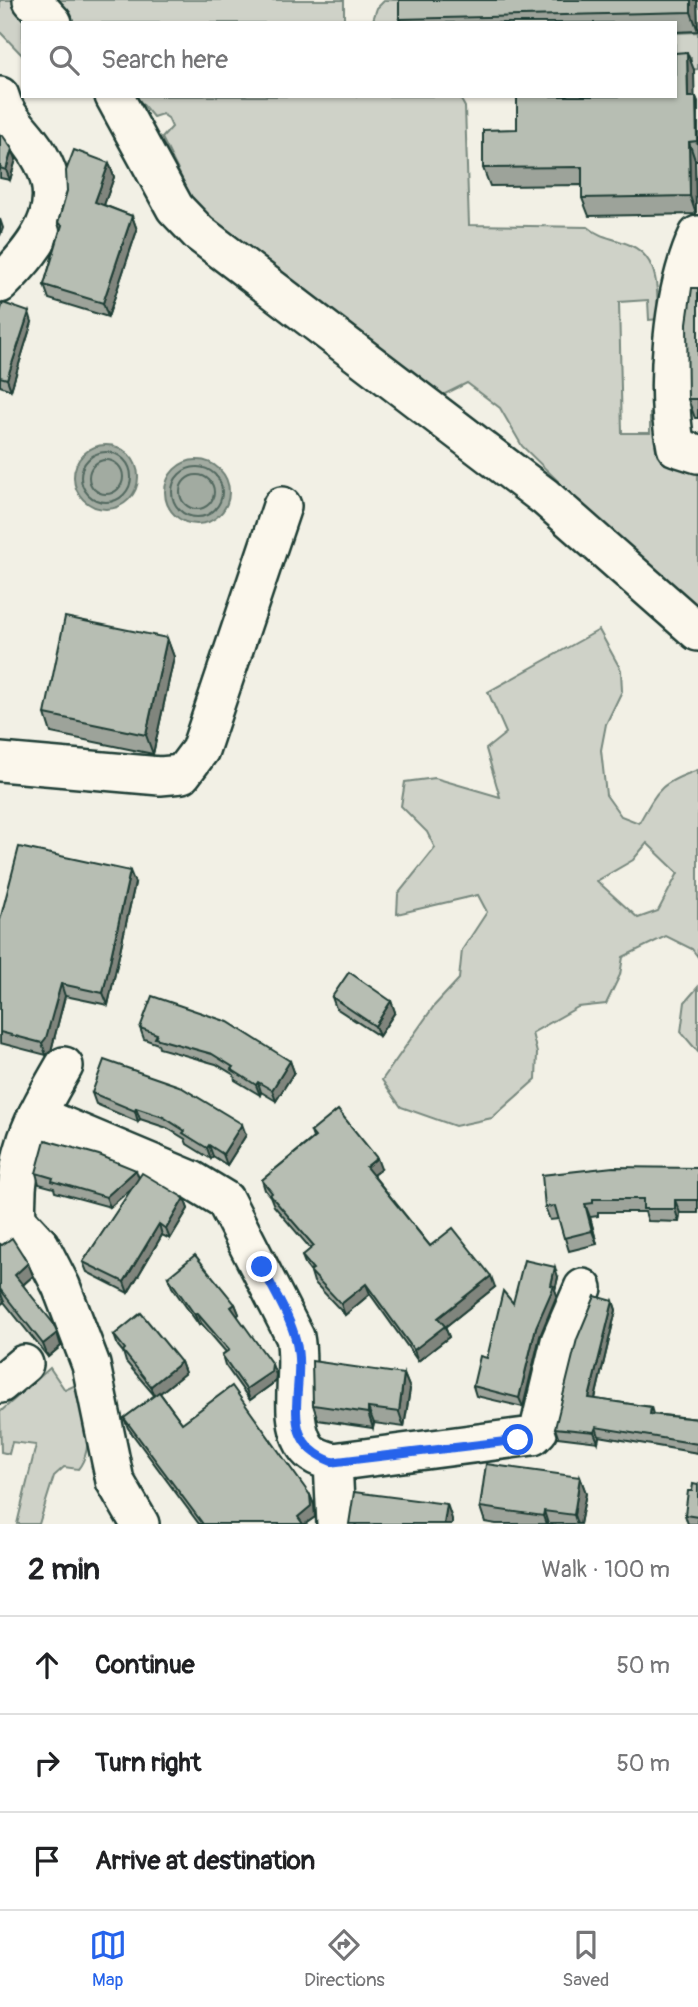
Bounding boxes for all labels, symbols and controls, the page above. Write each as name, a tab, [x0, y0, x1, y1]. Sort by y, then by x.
search box	[21, 21, 677, 98]
icon: search	[45, 41, 83, 79]
text: Search here	[101, 44, 228, 76]
route end	[246, 1251, 277, 1282]
route start	[502, 1424, 533, 1455]
text: 2 min	[28, 1551, 100, 1588]
text: Walk · 100 m	[541, 1555, 670, 1584]
icon: ahead	[28, 1646, 66, 1684]
text: Continue	[95, 1649, 195, 1681]
text: 50 m	[616, 1651, 670, 1680]
icon: right	[28, 1744, 66, 1782]
text: Turn right	[95, 1747, 201, 1779]
text: 50 m	[616, 1749, 670, 1778]
icon: arrive	[28, 1842, 66, 1880]
text: Arrive at destination	[95, 1845, 315, 1877]
tab: Map	[89, 1926, 127, 1992]
tab: Directions	[304, 1926, 385, 1992]
tab: Saved	[562, 1926, 609, 1992]

